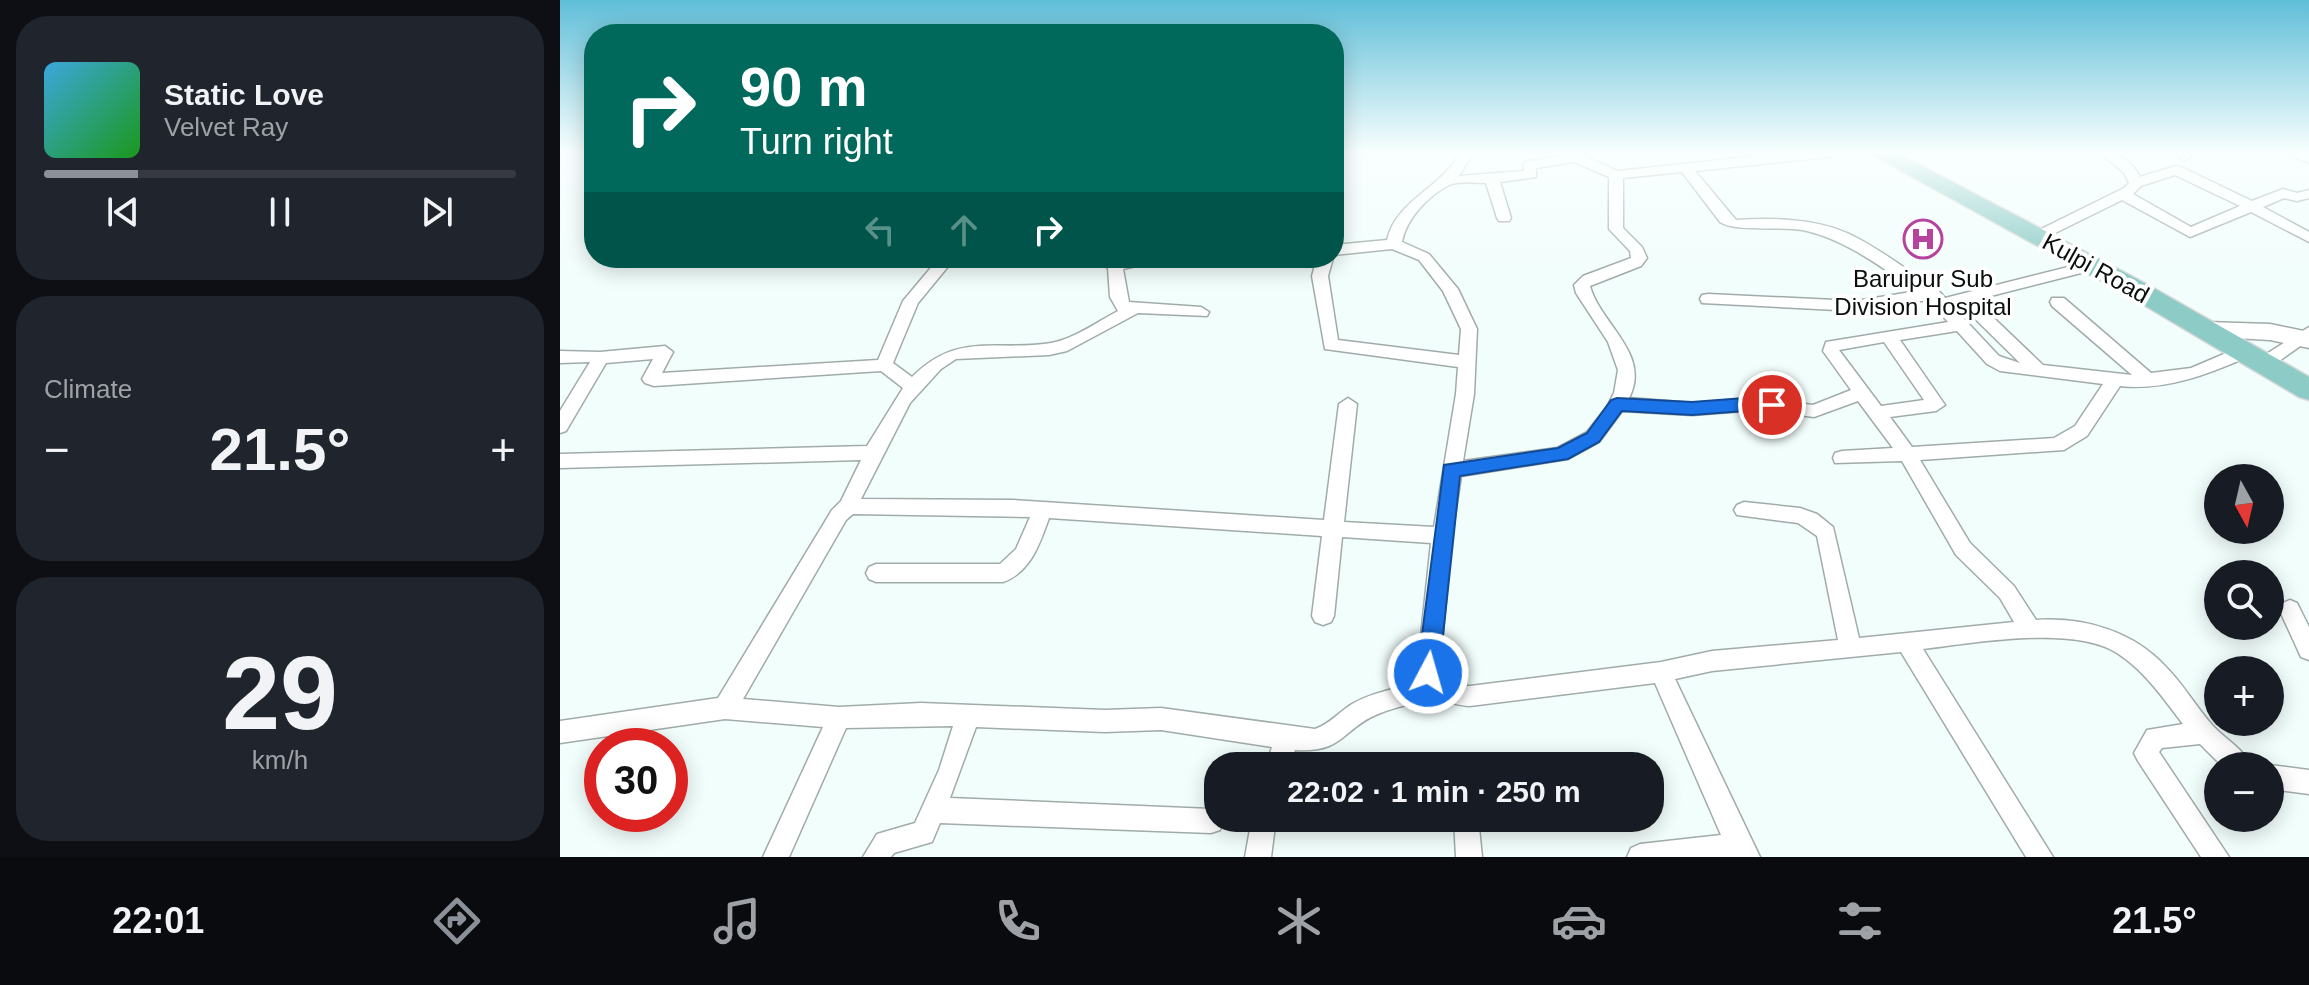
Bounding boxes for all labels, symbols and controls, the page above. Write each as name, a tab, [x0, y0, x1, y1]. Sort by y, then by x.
text: 90 m	[740, 55, 868, 118]
icon: right	[608, 56, 712, 160]
text: Static Love	[164, 78, 324, 111]
text: Velvet Ray	[164, 112, 288, 142]
text: Turn right	[740, 121, 893, 162]
icon: previous	[101, 190, 145, 234]
icon: pause	[258, 190, 302, 234]
icon: next	[415, 190, 459, 234]
icon: left	[858, 208, 902, 252]
icon: ahead	[942, 208, 986, 252]
icon: right	[1026, 208, 1070, 252]
hospital icon: Baruipur Sub Division Hospital	[1902, 218, 1944, 260]
street label: Kulpi Road	[2038, 228, 2154, 308]
place label: Baruipur Sub Division Hospital	[1834, 265, 2012, 320]
pin	[1738, 371, 1806, 439]
text: Climate	[44, 374, 132, 404]
icon: arrive	[1750, 383, 1794, 427]
text: 21.5°	[210, 416, 350, 483]
text: −	[44, 425, 70, 474]
text: +	[490, 425, 516, 474]
north arrow	[2204, 464, 2284, 544]
map controls	[2204, 464, 2284, 832]
button: search	[2204, 560, 2284, 640]
position arrow	[1386, 631, 1470, 715]
text: 29	[222, 635, 338, 751]
button: +	[2204, 656, 2284, 736]
speed limit sign: 30	[584, 728, 688, 832]
text: km/h	[252, 745, 308, 775]
button: −	[2204, 752, 2284, 832]
text: 22:02 · 1 min · 250 m	[1287, 775, 1581, 808]
icon: directions	[429, 893, 485, 949]
icon: music	[709, 893, 765, 949]
icon: phone	[990, 893, 1046, 949]
icon: climate	[1271, 893, 1327, 949]
icon: car	[1551, 893, 1607, 949]
icon: filters	[1832, 893, 1888, 949]
text: 22:01	[112, 900, 204, 941]
text: 21.5°	[2112, 900, 2197, 941]

